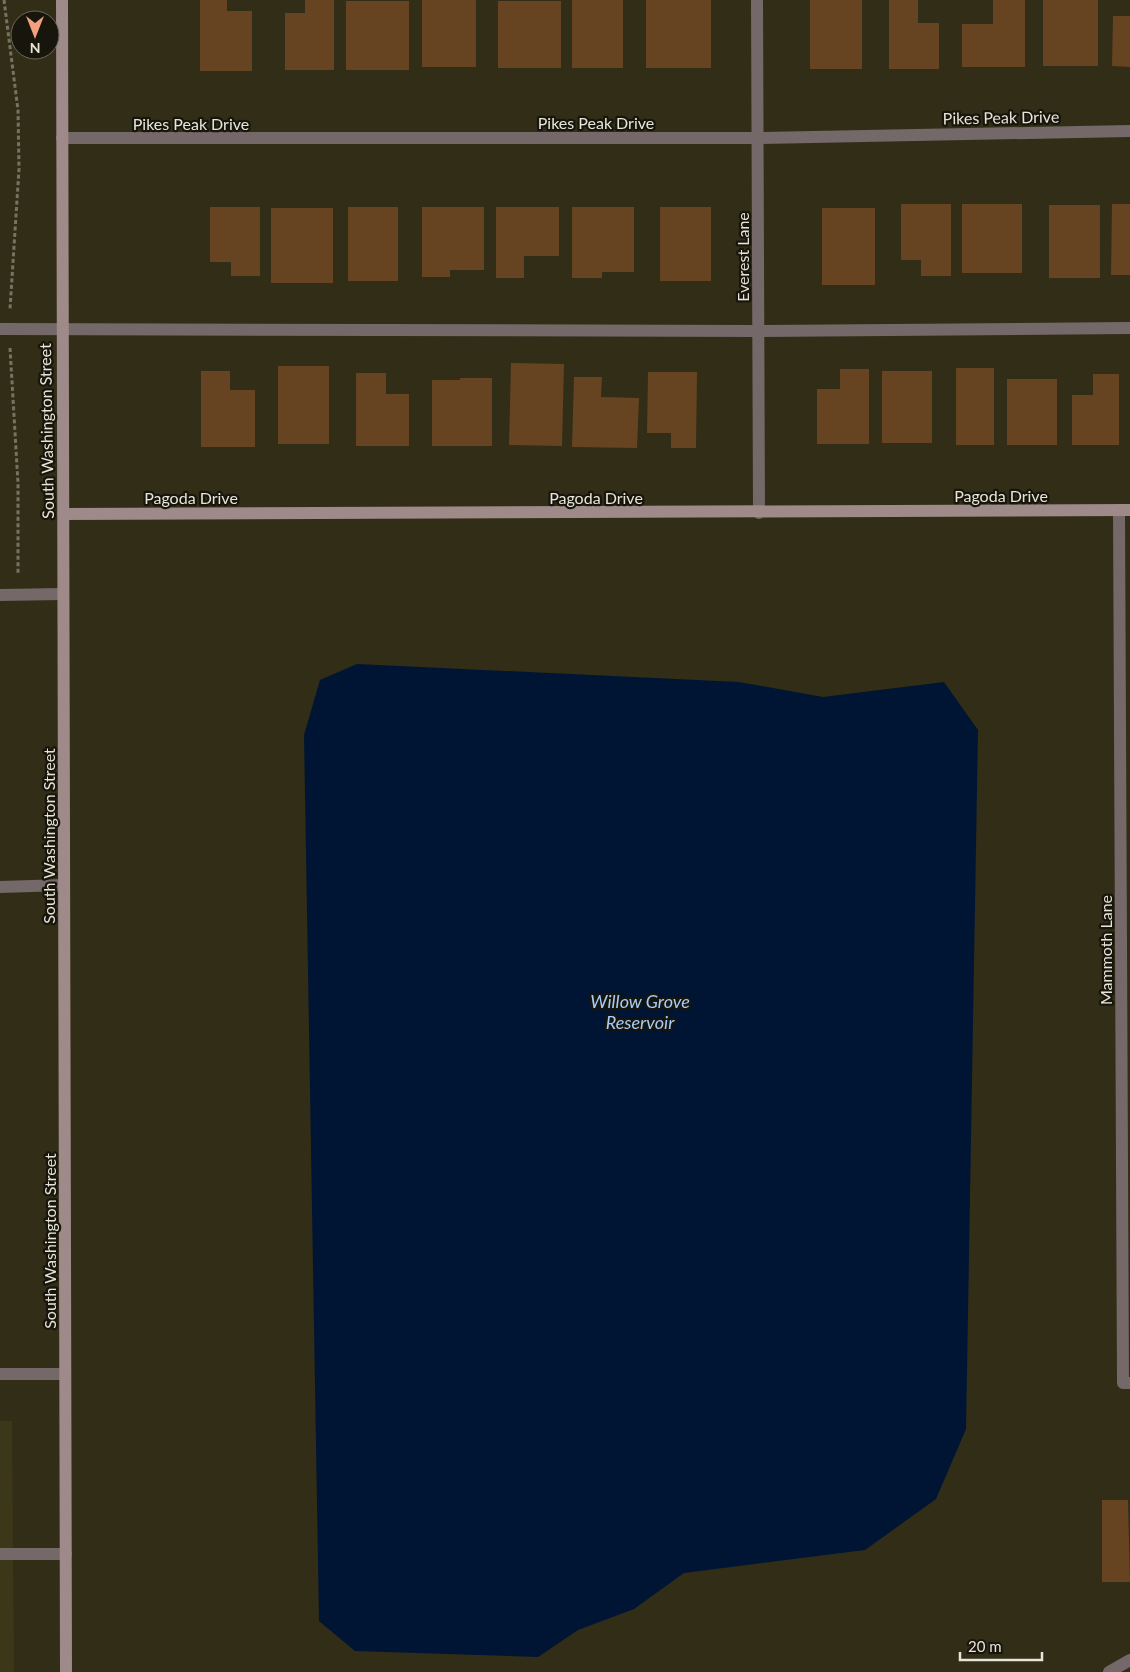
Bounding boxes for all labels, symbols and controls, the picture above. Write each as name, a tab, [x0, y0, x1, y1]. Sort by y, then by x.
north arrow	[10, 10, 60, 60]
text: N	[30, 40, 40, 57]
street label: Pikes Peak Drive	[943, 106, 1059, 128]
street label: Pikes Peak Drive	[538, 113, 654, 132]
street label: Pikes Peak Drive	[133, 114, 249, 133]
street label: Everest Lane	[733, 212, 752, 302]
street label: South Washington Street	[35, 343, 57, 519]
street label: Pagoda Drive	[954, 486, 1048, 505]
street label: Pagoda Drive	[144, 488, 238, 507]
street label: Pagoda Drive	[549, 488, 643, 507]
street label: South Washington Street	[39, 748, 58, 924]
street label: Mammoth Lane	[1096, 895, 1115, 1005]
water label: Willow Grove Reservoir	[590, 990, 690, 1033]
street label: South Washington Street	[40, 1153, 59, 1329]
scale bar	[960, 1630, 1042, 1662]
text: 20 m	[968, 1637, 1002, 1655]

